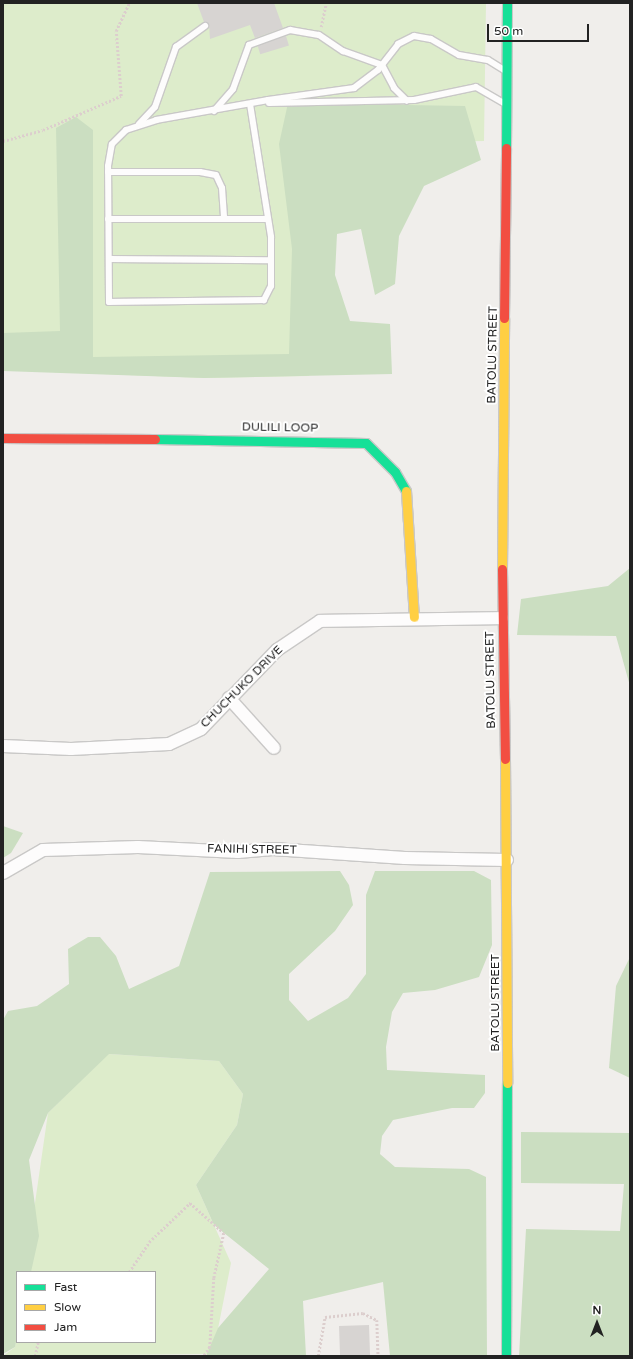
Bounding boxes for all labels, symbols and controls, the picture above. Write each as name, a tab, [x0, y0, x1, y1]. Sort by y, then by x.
scale bar	[489, 16, 591, 42]
text: 50 m	[494, 24, 523, 38]
street label: BATOLU STREET	[485, 306, 501, 404]
street label: DULILI LOOP	[242, 420, 318, 436]
street label: BATOLU STREET	[483, 631, 499, 729]
street label: CHUCHUKO DRIVE	[198, 643, 286, 731]
street label: FANIHI STREET	[207, 842, 297, 858]
street label: BATOLU STREET	[489, 954, 503, 1052]
legend	[16, 1271, 156, 1343]
text: Fast	[54, 1280, 77, 1294]
text: Slow	[54, 1300, 81, 1314]
north arrow	[577, 1303, 617, 1343]
text: N	[593, 1304, 601, 1317]
text: Jam	[54, 1320, 77, 1334]

